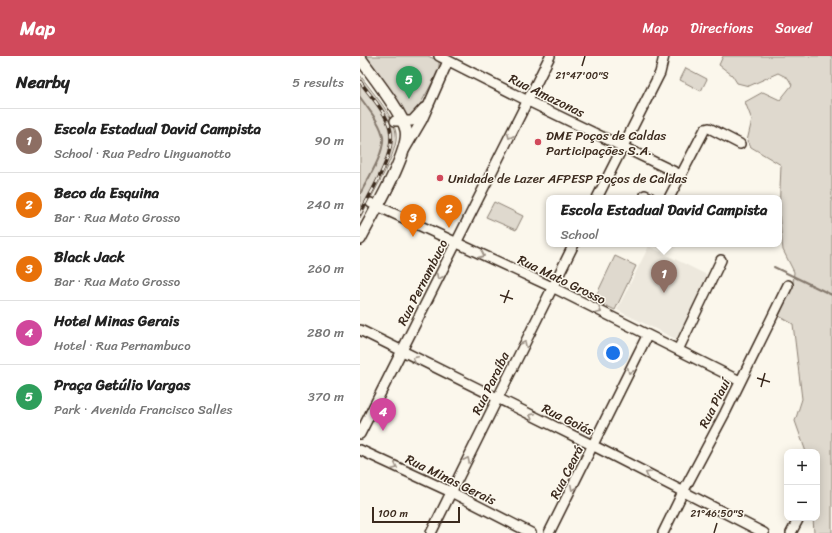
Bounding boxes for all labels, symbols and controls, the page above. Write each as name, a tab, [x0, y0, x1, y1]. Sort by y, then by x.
text: Map	[20, 12, 55, 45]
text: Map	[642, 16, 668, 41]
text: Directions	[690, 16, 753, 41]
text: Saved	[775, 16, 812, 41]
pin: 5	[396, 66, 422, 99]
text: Nearby	[16, 67, 70, 97]
street label: Rua Amazonas	[505, 67, 590, 124]
text: 21°47'00"S	[555, 67, 609, 85]
text: 5 results	[292, 71, 344, 94]
text: Escola Estadual David Campista	[54, 116, 261, 142]
place label: DME Poços de Caldas Participações S.A.	[546, 124, 666, 162]
text: 1	[26, 129, 32, 152]
text: 90 m	[314, 129, 344, 152]
one-way arrow	[507, 132, 515, 139]
marker: DME Poços de Caldas Participações S.A.	[533, 137, 543, 147]
text: School · Rua Pedro Linguanotto	[54, 142, 231, 165]
place label: Unidade de Lazer AFPESP Poços de Caldas	[448, 167, 687, 190]
marker: Unidade de Lazer AFPESP Poços de Caldas	[435, 173, 445, 183]
text: Beco da Esquina	[54, 180, 159, 206]
text: 2	[25, 193, 33, 216]
text: 240 m	[307, 193, 344, 216]
pin: 2	[436, 195, 462, 228]
popup	[546, 195, 782, 247]
text: Escola Estadual David Campista	[560, 197, 768, 223]
pin: 3	[400, 204, 426, 237]
text: Bar · Rua Mato Grosso	[54, 206, 180, 229]
text: School	[560, 223, 599, 246]
street label: Rua Pernambuco	[391, 234, 454, 330]
text: Black Jack	[54, 244, 125, 270]
street label: Rua Mato Grosso	[514, 248, 610, 311]
one-way arrow	[478, 250, 485, 258]
text: 3	[25, 257, 33, 280]
text: 260 m	[308, 257, 344, 280]
pin: 1	[651, 260, 677, 293]
text: Bar · Rua Mato Grosso	[54, 270, 180, 293]
one-way arrow	[436, 273, 444, 280]
one-way arrow	[595, 306, 602, 314]
text: Hotel Minas Gerais	[54, 308, 179, 334]
text: 4	[25, 321, 33, 344]
text: 280 m	[307, 321, 344, 344]
text: Hotel · Rua Pernambuco	[54, 334, 191, 357]
one-way arrow	[519, 340, 527, 348]
your location	[603, 343, 623, 363]
street label: Rua Paraíba	[465, 347, 516, 419]
one-way arrow	[412, 356, 419, 364]
one-way arrow	[627, 367, 635, 374]
text: Praça Getúlio Vargas	[54, 372, 190, 398]
street label: Rua Piauí	[692, 373, 737, 432]
text: 5	[25, 385, 33, 408]
text: 370 m	[308, 385, 344, 408]
street label: Rua Goiás	[538, 397, 599, 442]
text: Park · Avenida Francisco Salles	[54, 398, 233, 421]
pin: 4	[370, 398, 396, 431]
one-way arrow	[529, 413, 536, 421]
street label: Rua Ceará	[543, 441, 590, 503]
street label: Rua Minas Gerais	[401, 448, 501, 512]
map controls	[784, 449, 820, 521]
button: +	[784, 449, 820, 485]
one-way arrow	[462, 457, 470, 465]
one-way arrow	[391, 462, 399, 470]
one-way arrow	[645, 471, 652, 479]
one-way arrow	[570, 483, 577, 491]
button: −	[784, 485, 820, 521]
text: 100 m	[378, 504, 408, 523]
scale bar	[372, 505, 460, 524]
text: 21°46'50"S	[691, 505, 744, 523]

